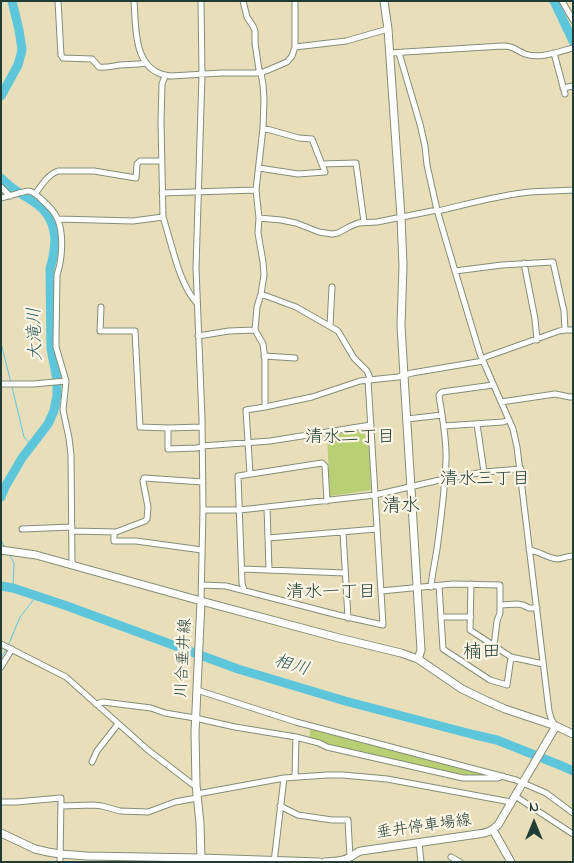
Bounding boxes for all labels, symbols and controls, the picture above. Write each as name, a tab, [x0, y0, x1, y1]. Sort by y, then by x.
water label: 大滝川	[25, 307, 49, 361]
district label: 清水二丁目	[305, 428, 395, 450]
district label: 清水三丁目	[440, 470, 530, 492]
district label: 清水	[382, 497, 420, 519]
district label: 清水一丁目	[286, 583, 376, 605]
street label: 川合垂井線	[173, 618, 197, 698]
district label: 楠田	[463, 643, 501, 665]
water label: 相川	[271, 651, 311, 683]
text: N	[529, 797, 539, 818]
north arrow	[509, 798, 559, 848]
street label: 垂井停車場線	[375, 812, 473, 844]

